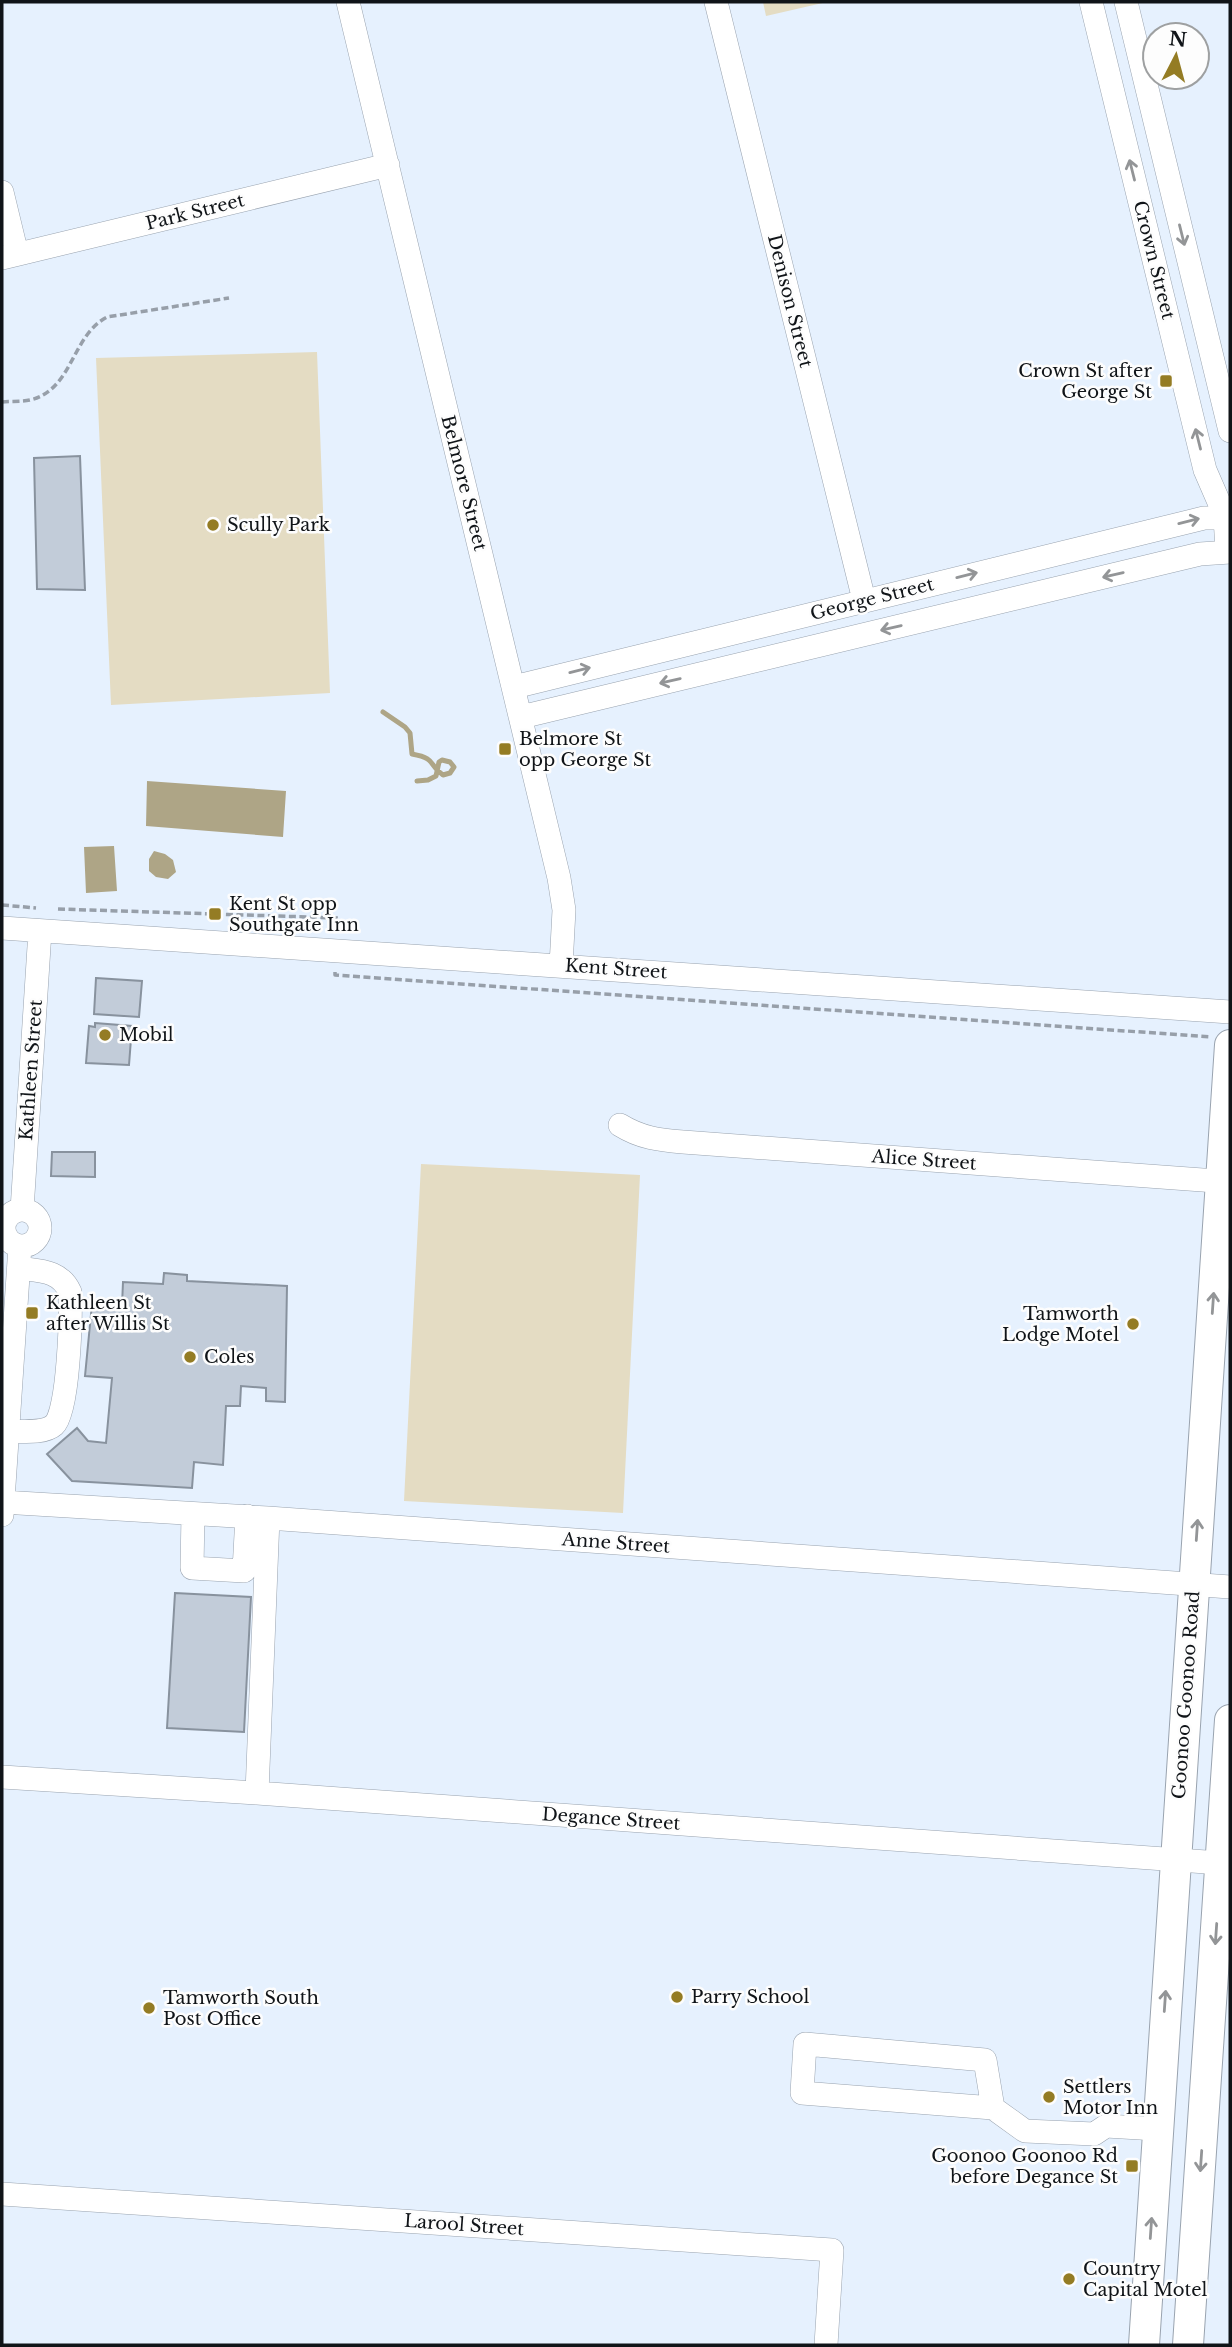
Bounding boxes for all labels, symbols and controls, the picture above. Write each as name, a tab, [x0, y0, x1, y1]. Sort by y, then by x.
north arrow	[1141, 21, 1211, 91]
text: N	[1168, 27, 1188, 52]
one-way arrow	[1125, 159, 1139, 182]
street label: Park Street	[143, 189, 247, 235]
street label: Crown Street	[1129, 198, 1179, 322]
one-way arrow	[1176, 223, 1190, 246]
street label: Denison Street	[763, 232, 817, 370]
place label: Crown St after George St	[1018, 360, 1152, 403]
marker: Crown St after George St	[1158, 373, 1174, 389]
street label: Belmore Street	[437, 413, 492, 553]
one-way arrow	[1191, 428, 1204, 451]
place label: Scully Park	[227, 514, 330, 536]
one-way arrow	[1177, 514, 1199, 527]
marker: Scully Park	[205, 517, 221, 533]
one-way arrow	[956, 568, 978, 581]
one-way arrow	[1102, 569, 1124, 582]
street label: George Street	[808, 573, 936, 625]
one-way arrow	[880, 622, 903, 635]
one-way arrow	[568, 663, 591, 676]
one-way arrow	[659, 675, 682, 688]
place label: Belmore St opp George St	[519, 728, 651, 771]
marker: Belmore St opp George St	[497, 741, 513, 757]
place label: Kent St opp Southgate Inn	[229, 893, 359, 936]
marker: Kent St opp Southgate Inn	[207, 906, 223, 922]
street label: Kent Street	[564, 954, 668, 984]
street label: Kathleen Street	[15, 999, 47, 1141]
place label: Mobil	[119, 1024, 174, 1046]
marker: Mobil	[97, 1027, 113, 1043]
street label: Alice Street	[870, 1145, 977, 1175]
place label: Kathleen St after Willis St	[46, 1292, 170, 1335]
one-way arrow	[1207, 1292, 1220, 1315]
place label: Tamworth Lodge Motel	[1002, 1303, 1119, 1346]
marker: Kathleen St after Willis St	[24, 1305, 40, 1321]
marker: Tamworth Lodge Motel	[1125, 1316, 1141, 1332]
place label: Coles	[204, 1346, 255, 1368]
marker: Coles	[182, 1349, 198, 1365]
one-way arrow	[1191, 1519, 1204, 1542]
street label: Anne Street	[560, 1528, 671, 1558]
street label: Goonoo Goonoo Road	[1168, 1590, 1204, 1800]
street label: Degance Street	[541, 1803, 681, 1835]
one-way arrow	[1209, 1923, 1222, 1946]
place label: Parry School	[691, 1986, 810, 2008]
place label: Tamworth South Post Office	[163, 1987, 319, 2030]
marker: Parry School	[669, 1989, 685, 2005]
one-way arrow	[1159, 1990, 1172, 2013]
marker: Tamworth South Post Office	[141, 2000, 157, 2016]
place label: Settlers Motor Inn	[1063, 2076, 1158, 2119]
marker: Settlers Motor Inn	[1041, 2089, 1057, 2105]
place label: Goonoo Goonoo Rd before Degance St	[931, 2145, 1118, 2188]
one-way arrow	[1194, 2150, 1207, 2173]
marker: Goonoo Goonoo Rd before Degance St	[1124, 2158, 1140, 2174]
street label: Larool Street	[403, 2210, 525, 2240]
one-way arrow	[1145, 2217, 1158, 2240]
place label: Country Capital Motel	[1083, 2258, 1208, 2301]
marker: Country Capital Motel	[1061, 2271, 1077, 2287]

